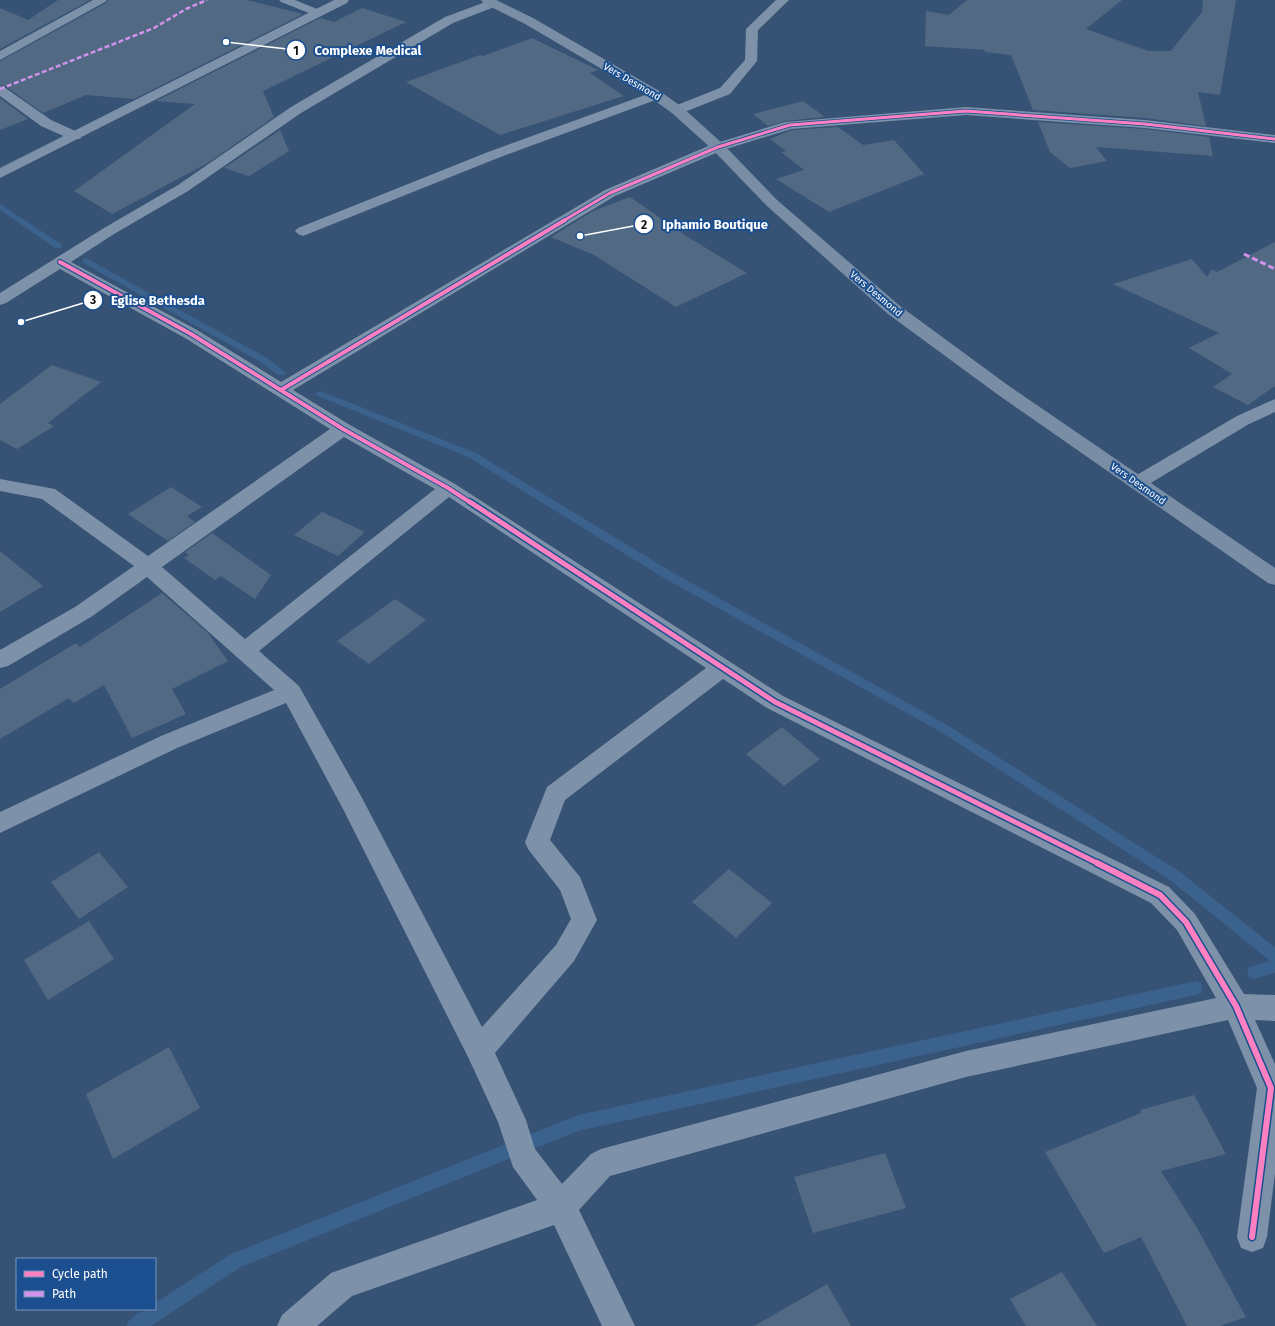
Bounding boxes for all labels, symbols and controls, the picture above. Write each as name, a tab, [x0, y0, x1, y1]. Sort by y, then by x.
callout: Complexe Medical	[286, 38, 429, 63]
text: Complexe Medical	[315, 43, 422, 58]
text: 1	[293, 44, 299, 58]
street label: Vers Desmond	[601, 61, 663, 103]
callout: Iphamio Boutique	[634, 212, 776, 237]
text: Iphamio Boutique	[662, 217, 768, 232]
text: 2	[641, 218, 647, 232]
street label: Vers Desmond	[847, 269, 905, 319]
callout: Eglise Bethesda	[83, 288, 213, 313]
text: 3	[89, 293, 96, 307]
text: Eglise Bethesda	[111, 293, 205, 308]
street label: Vers Desmond	[1108, 461, 1168, 507]
legend	[16, 1258, 156, 1310]
text: Cycle path	[52, 1267, 108, 1281]
text: Path	[52, 1287, 76, 1301]

